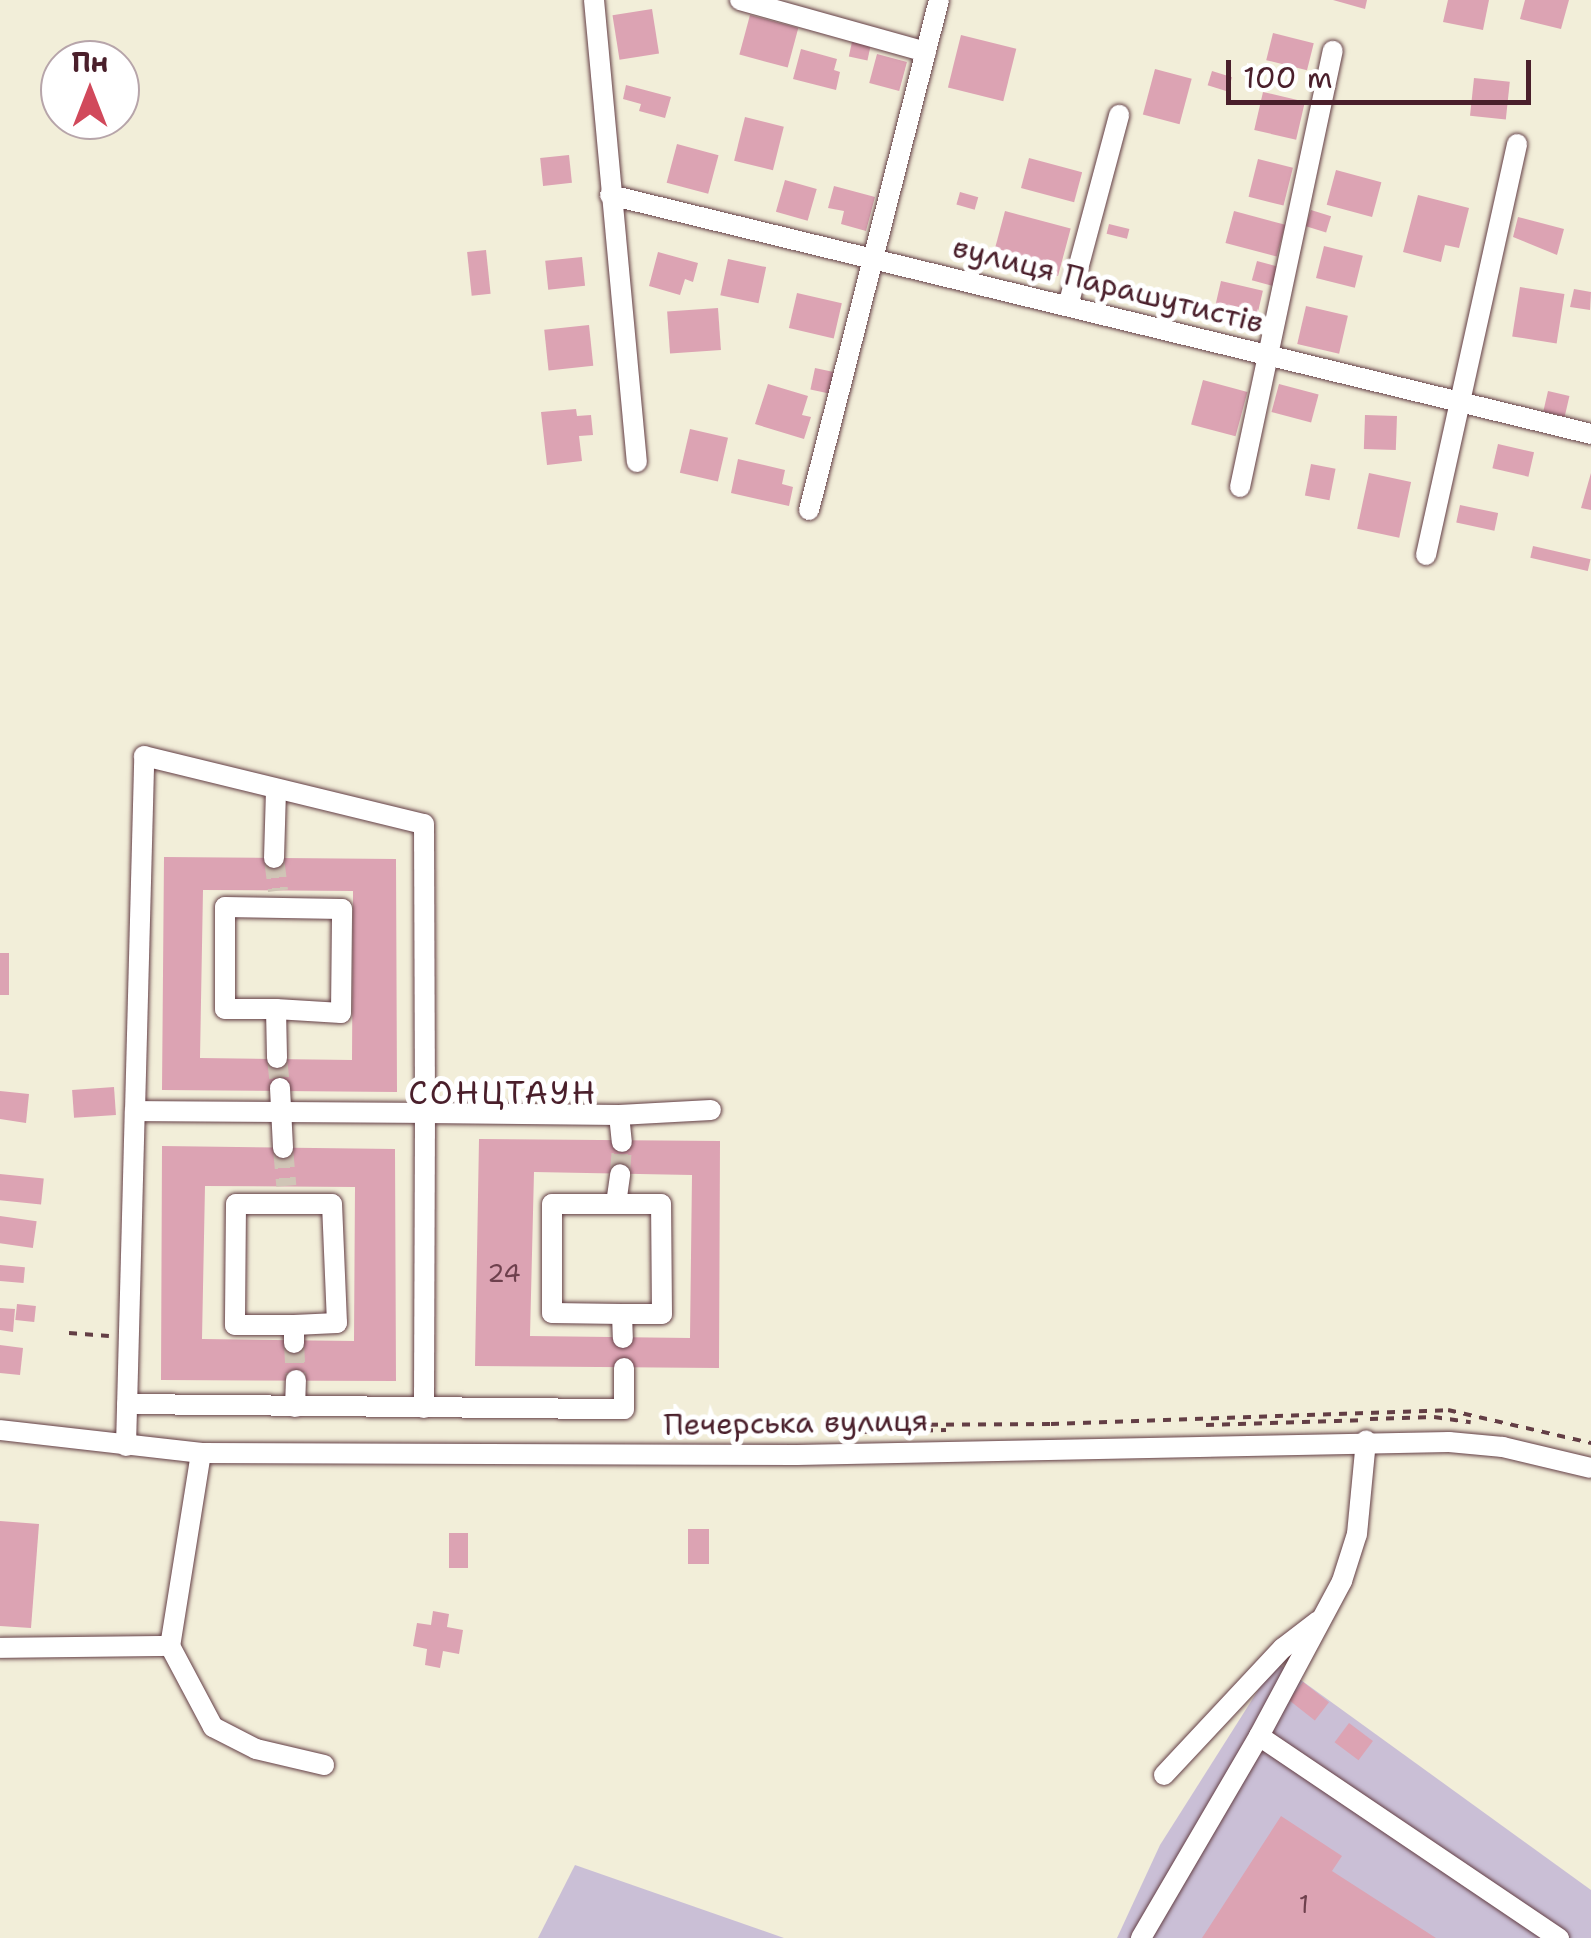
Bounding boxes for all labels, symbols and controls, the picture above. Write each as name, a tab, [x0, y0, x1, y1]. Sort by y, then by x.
north arrow	[40, 40, 140, 140]
scale bar	[1231, 40, 1536, 102]
text: Пн	[72, 43, 109, 81]
text: 100 m	[1243, 57, 1333, 98]
street label: вулиця Парашутистів	[949, 229, 1267, 341]
district label: СОНЦТАУН	[408, 1074, 598, 1112]
house number: 24	[487, 1258, 521, 1288]
street label: Печерська вулиця	[663, 1403, 929, 1443]
house number: 1	[1299, 1889, 1309, 1919]

